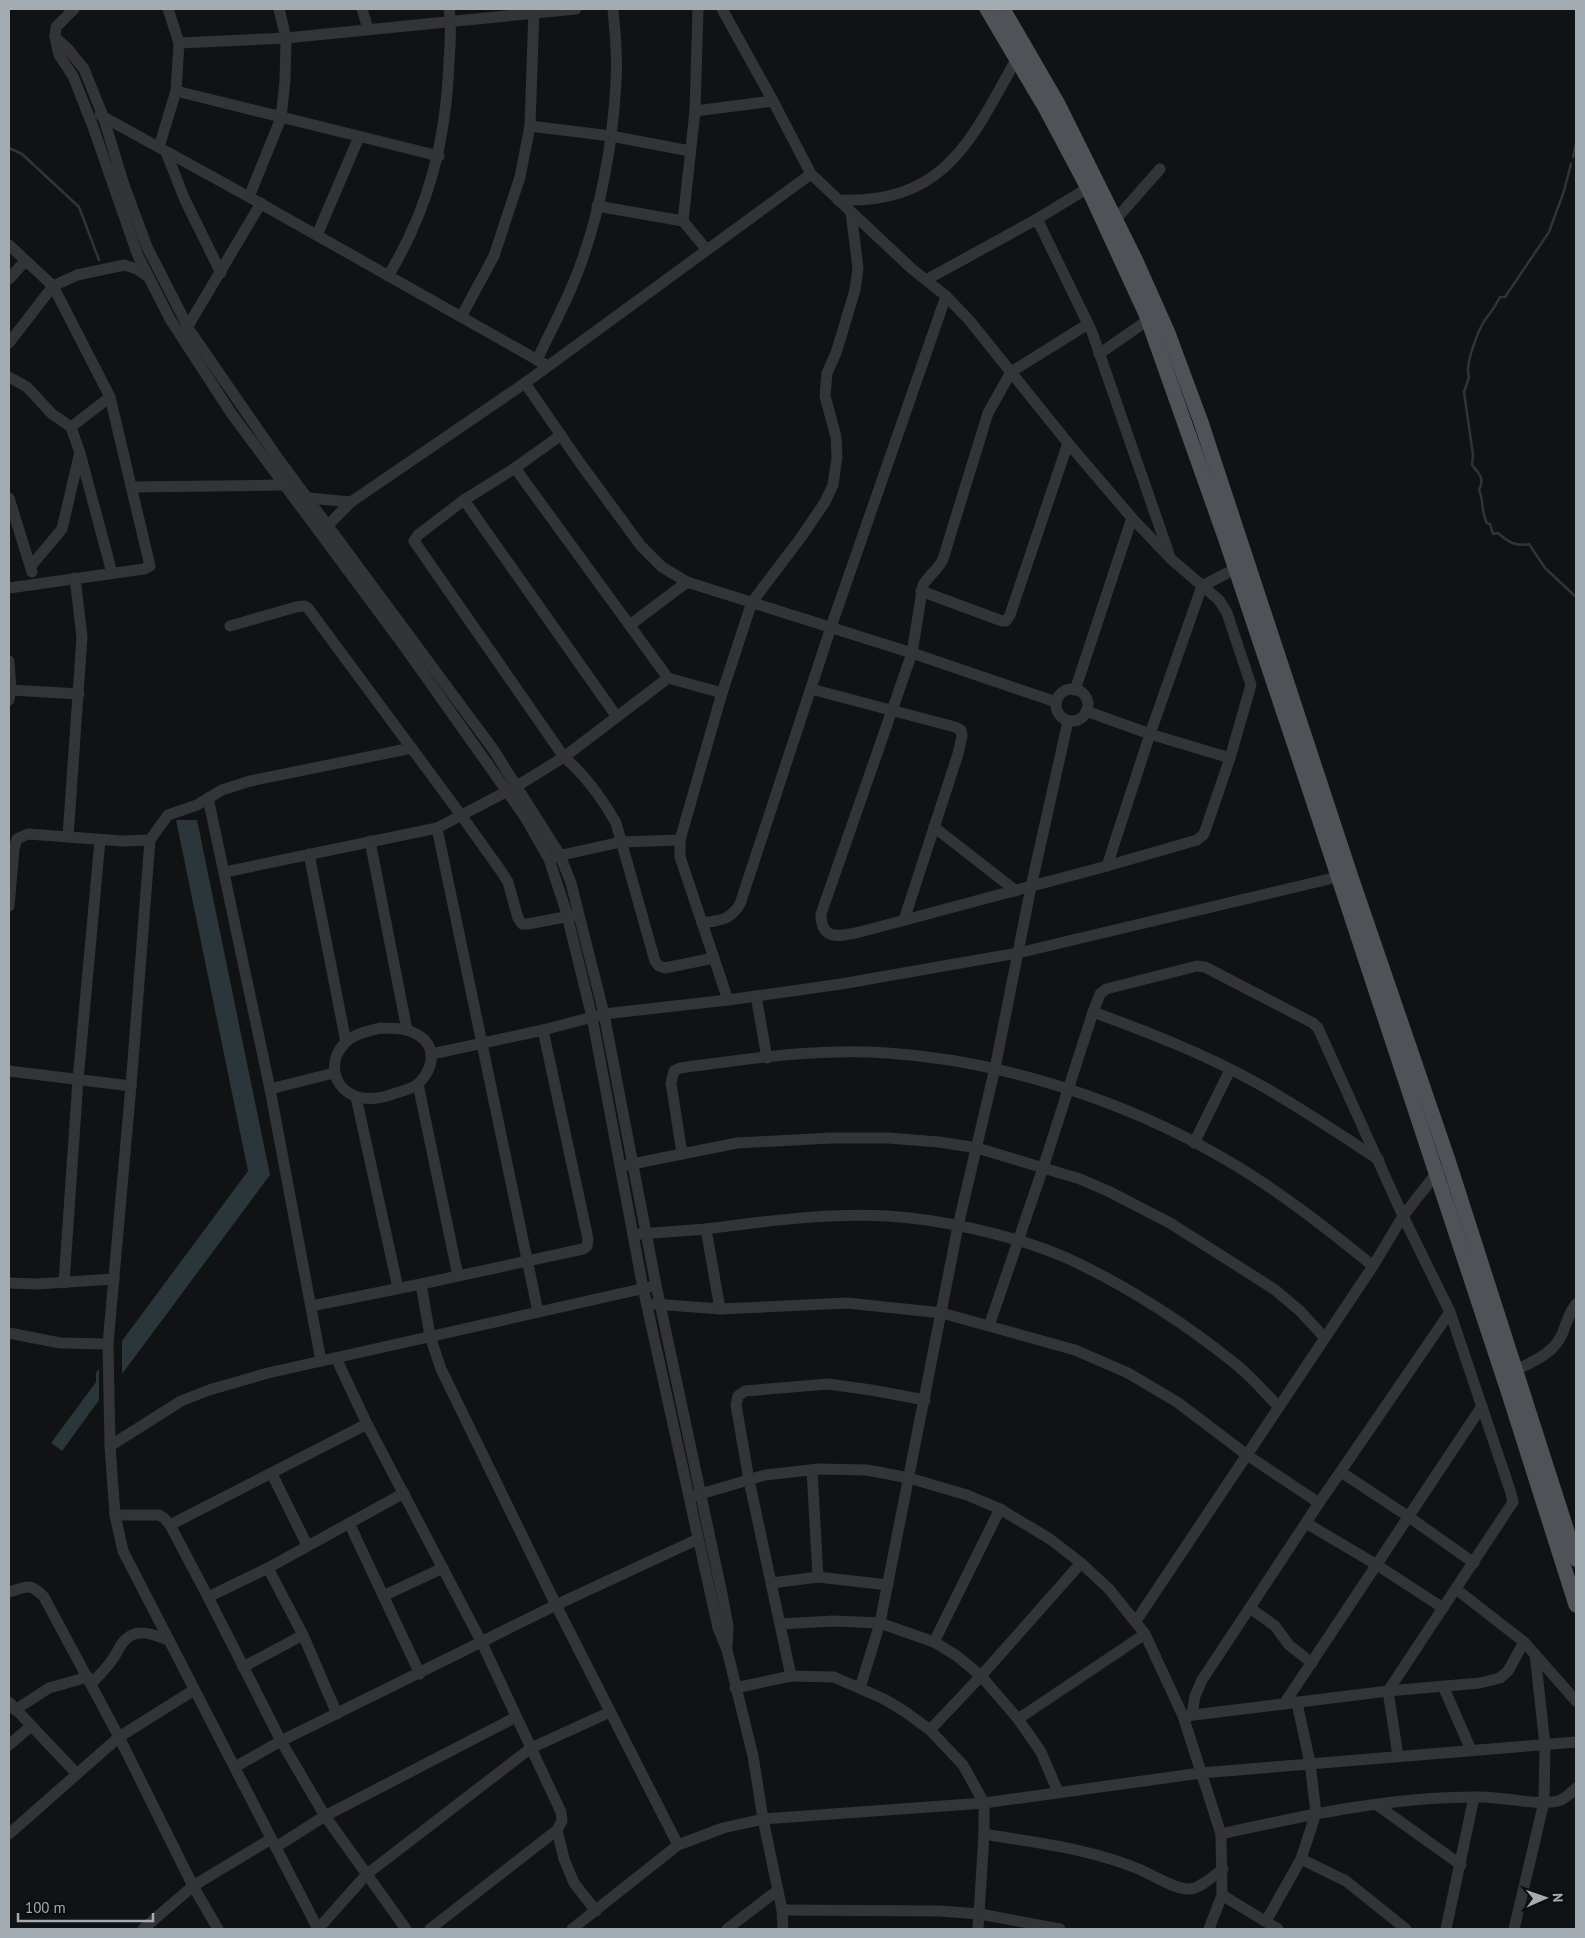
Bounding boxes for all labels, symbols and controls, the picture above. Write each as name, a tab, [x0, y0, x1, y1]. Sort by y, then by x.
north arrow	[1520, 1873, 1570, 1923]
scale bar	[18, 1890, 152, 1922]
text: N	[1549, 1893, 1567, 1902]
text: 100 m	[25, 1898, 66, 1917]

